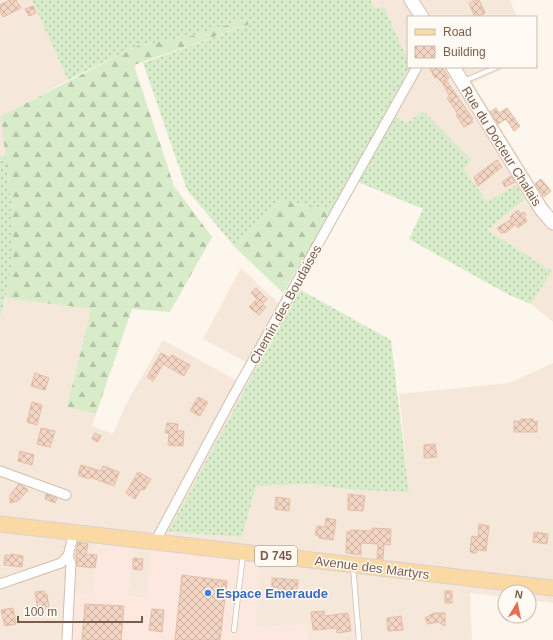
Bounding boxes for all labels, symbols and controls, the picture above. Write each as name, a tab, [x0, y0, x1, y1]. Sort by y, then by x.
legend	[407, 16, 537, 68]
text: Road	[443, 25, 472, 39]
text: Building	[443, 45, 486, 59]
street label: Rue du Docteur Chalais	[459, 84, 545, 209]
street label: Chemin des Boudaises	[246, 242, 325, 366]
road number: D 745	[255, 546, 297, 566]
street label: Avenue des Martyrs	[314, 553, 431, 582]
north arrow	[497, 584, 537, 624]
place label: Espace Emeraude	[216, 586, 328, 601]
marker: Espace Emeraude	[203, 588, 213, 598]
text: N	[514, 588, 524, 601]
scale bar	[18, 598, 142, 624]
text: 100 m	[24, 605, 57, 619]

